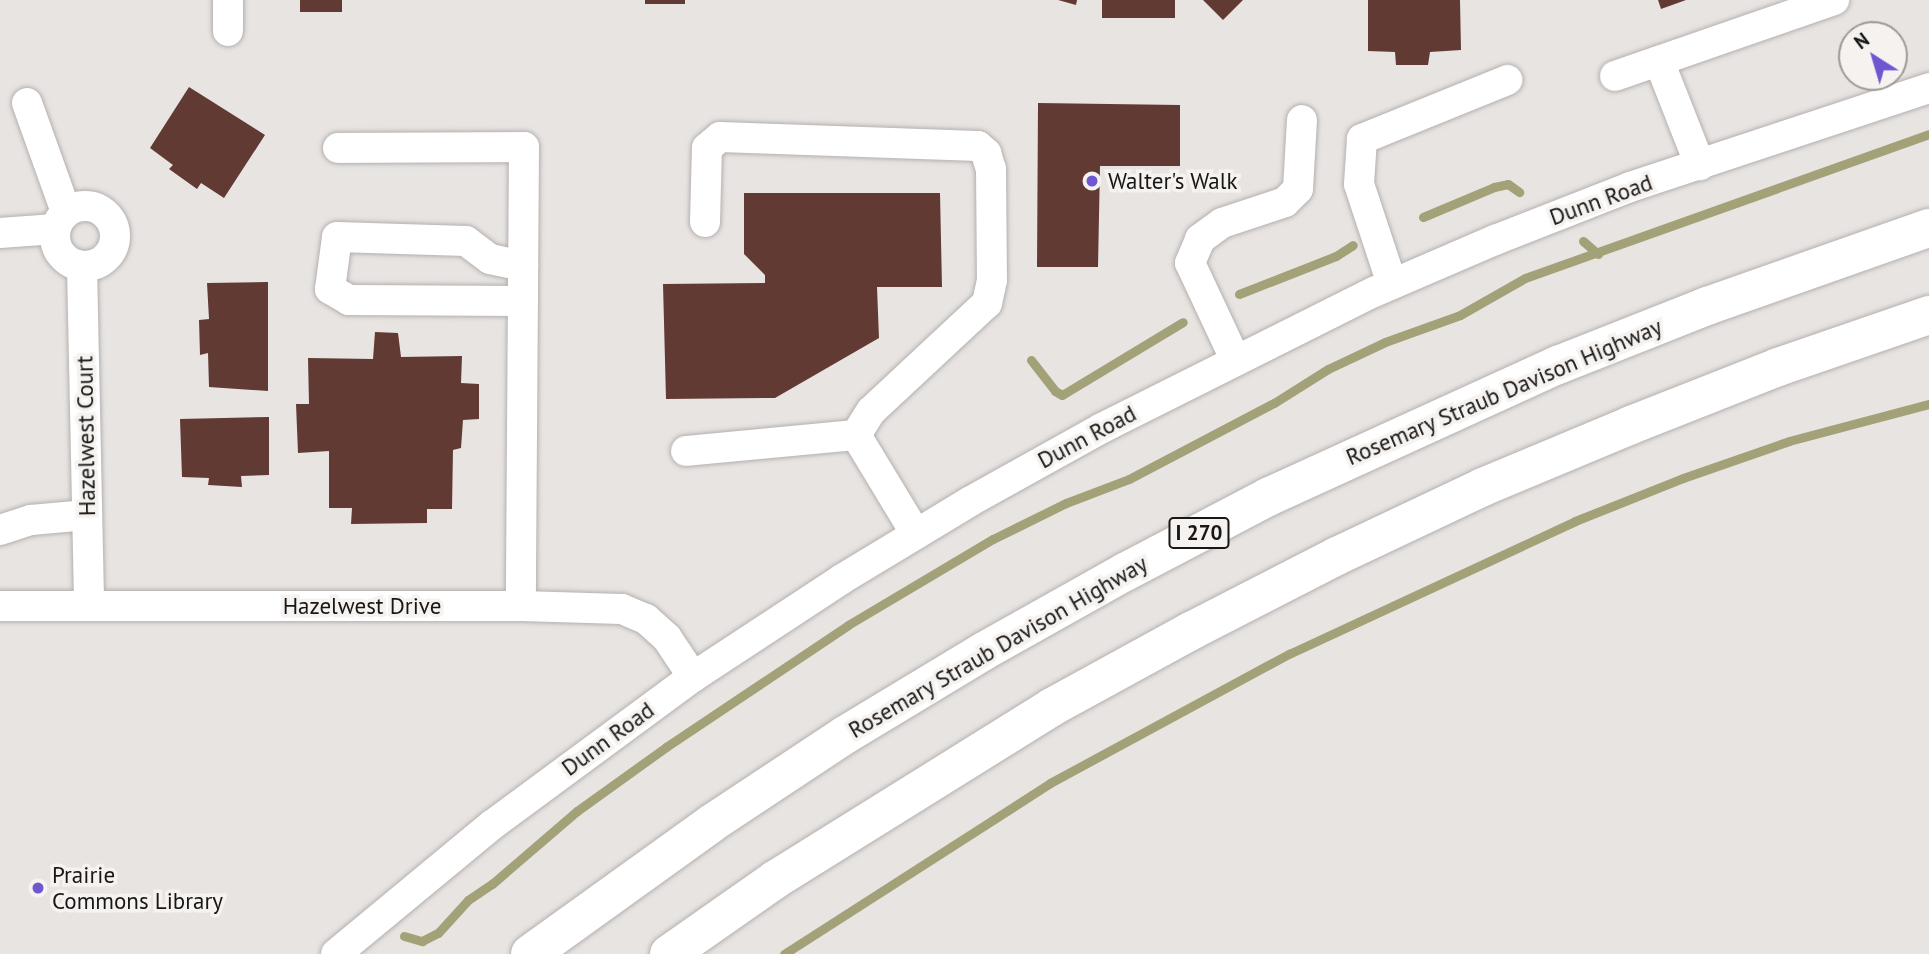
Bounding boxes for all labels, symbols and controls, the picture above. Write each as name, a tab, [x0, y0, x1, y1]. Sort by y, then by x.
north arrow	[1838, 21, 1908, 91]
text: N	[1849, 27, 1874, 54]
place label: Walter's Walk	[1108, 167, 1238, 195]
street label: Dunn Road	[1546, 169, 1656, 231]
marker: Walter's Walk	[1082, 171, 1102, 191]
street label: Rosemary Straub Davison Highway	[1342, 313, 1666, 471]
street label: Hazelwest Court	[71, 356, 101, 516]
street label: Dunn Road	[1033, 400, 1141, 474]
road number: I 270	[1168, 516, 1230, 550]
street label: Rosemary Straub Davison Highway	[843, 550, 1153, 744]
street label: Hazelwest Drive	[283, 592, 441, 620]
street label: Dunn Road	[556, 696, 660, 782]
place label: Prairie Commons Library	[52, 861, 223, 915]
marker: Prairie Commons Library	[30, 880, 46, 896]

